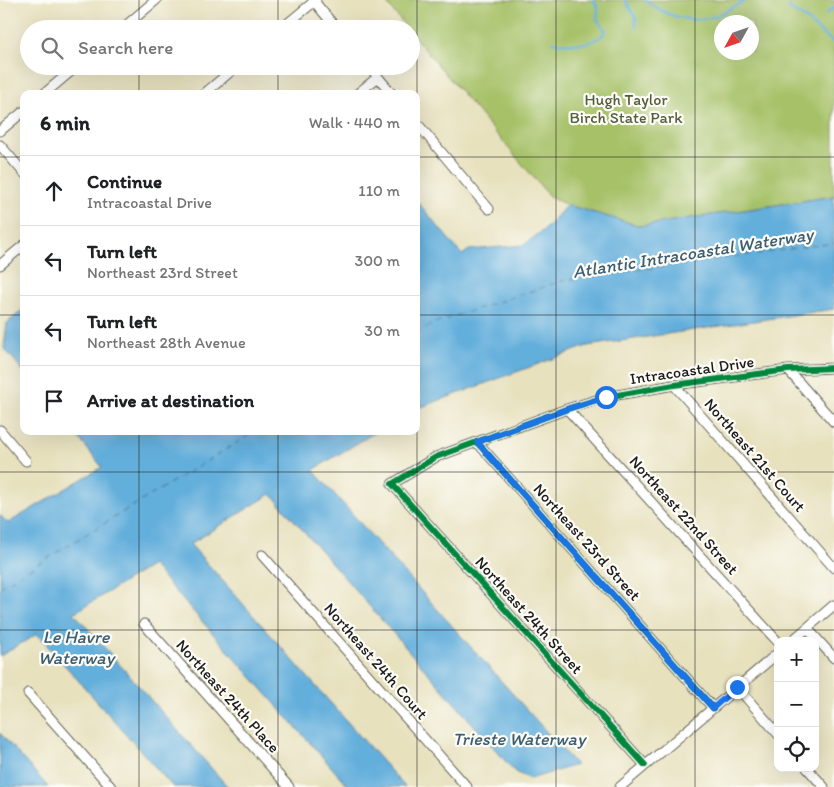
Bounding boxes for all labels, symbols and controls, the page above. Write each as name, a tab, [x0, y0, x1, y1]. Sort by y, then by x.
north arrow	[714, 15, 759, 60]
search box	[20, 20, 420, 75]
icon: search	[38, 34, 66, 62]
text: Search here	[78, 36, 173, 59]
park label: Hugh Taylor Birch State Park	[570, 90, 683, 127]
text: 6 min	[40, 110, 90, 135]
text: Walk · 440 m	[309, 113, 400, 132]
text: Continue	[87, 170, 162, 193]
icon: ahead	[40, 177, 68, 205]
text: 110 m	[358, 181, 400, 200]
text: Intracoastal Drive	[87, 193, 212, 212]
water label: Atlantic Intracoastal Waterway	[571, 223, 817, 283]
text: Turn left	[87, 240, 157, 263]
icon: left	[40, 247, 68, 275]
text: 300 m	[355, 251, 400, 270]
text: Northeast 23rd Street	[87, 263, 238, 282]
text: Turn left	[87, 310, 157, 333]
icon: left	[40, 317, 68, 345]
text: 30 m	[364, 321, 400, 340]
text: Northeast 28th Avenue	[87, 333, 246, 352]
street label: Intracoastal Drive	[629, 352, 756, 388]
route start	[595, 386, 618, 409]
icon: arrive	[40, 387, 68, 415]
text: Arrive at destination	[87, 389, 254, 412]
street label: Northeast 21st Court	[700, 394, 810, 516]
street label: Northeast 22nd Street	[626, 452, 742, 578]
street label: Northeast 23rd Street	[529, 480, 645, 604]
street label: Northeast 24th Street	[471, 552, 587, 678]
street label: Northeast 24th Court	[320, 599, 432, 723]
water label: Le Havre Waterway	[38, 626, 117, 669]
street label: Northeast 24th Place	[172, 635, 284, 757]
map controls	[774, 637, 819, 772]
button: +	[774, 637, 819, 682]
route end	[726, 676, 749, 699]
button: −	[774, 682, 819, 727]
button: locate	[774, 727, 819, 772]
water label: Trieste Waterway	[453, 728, 588, 750]

